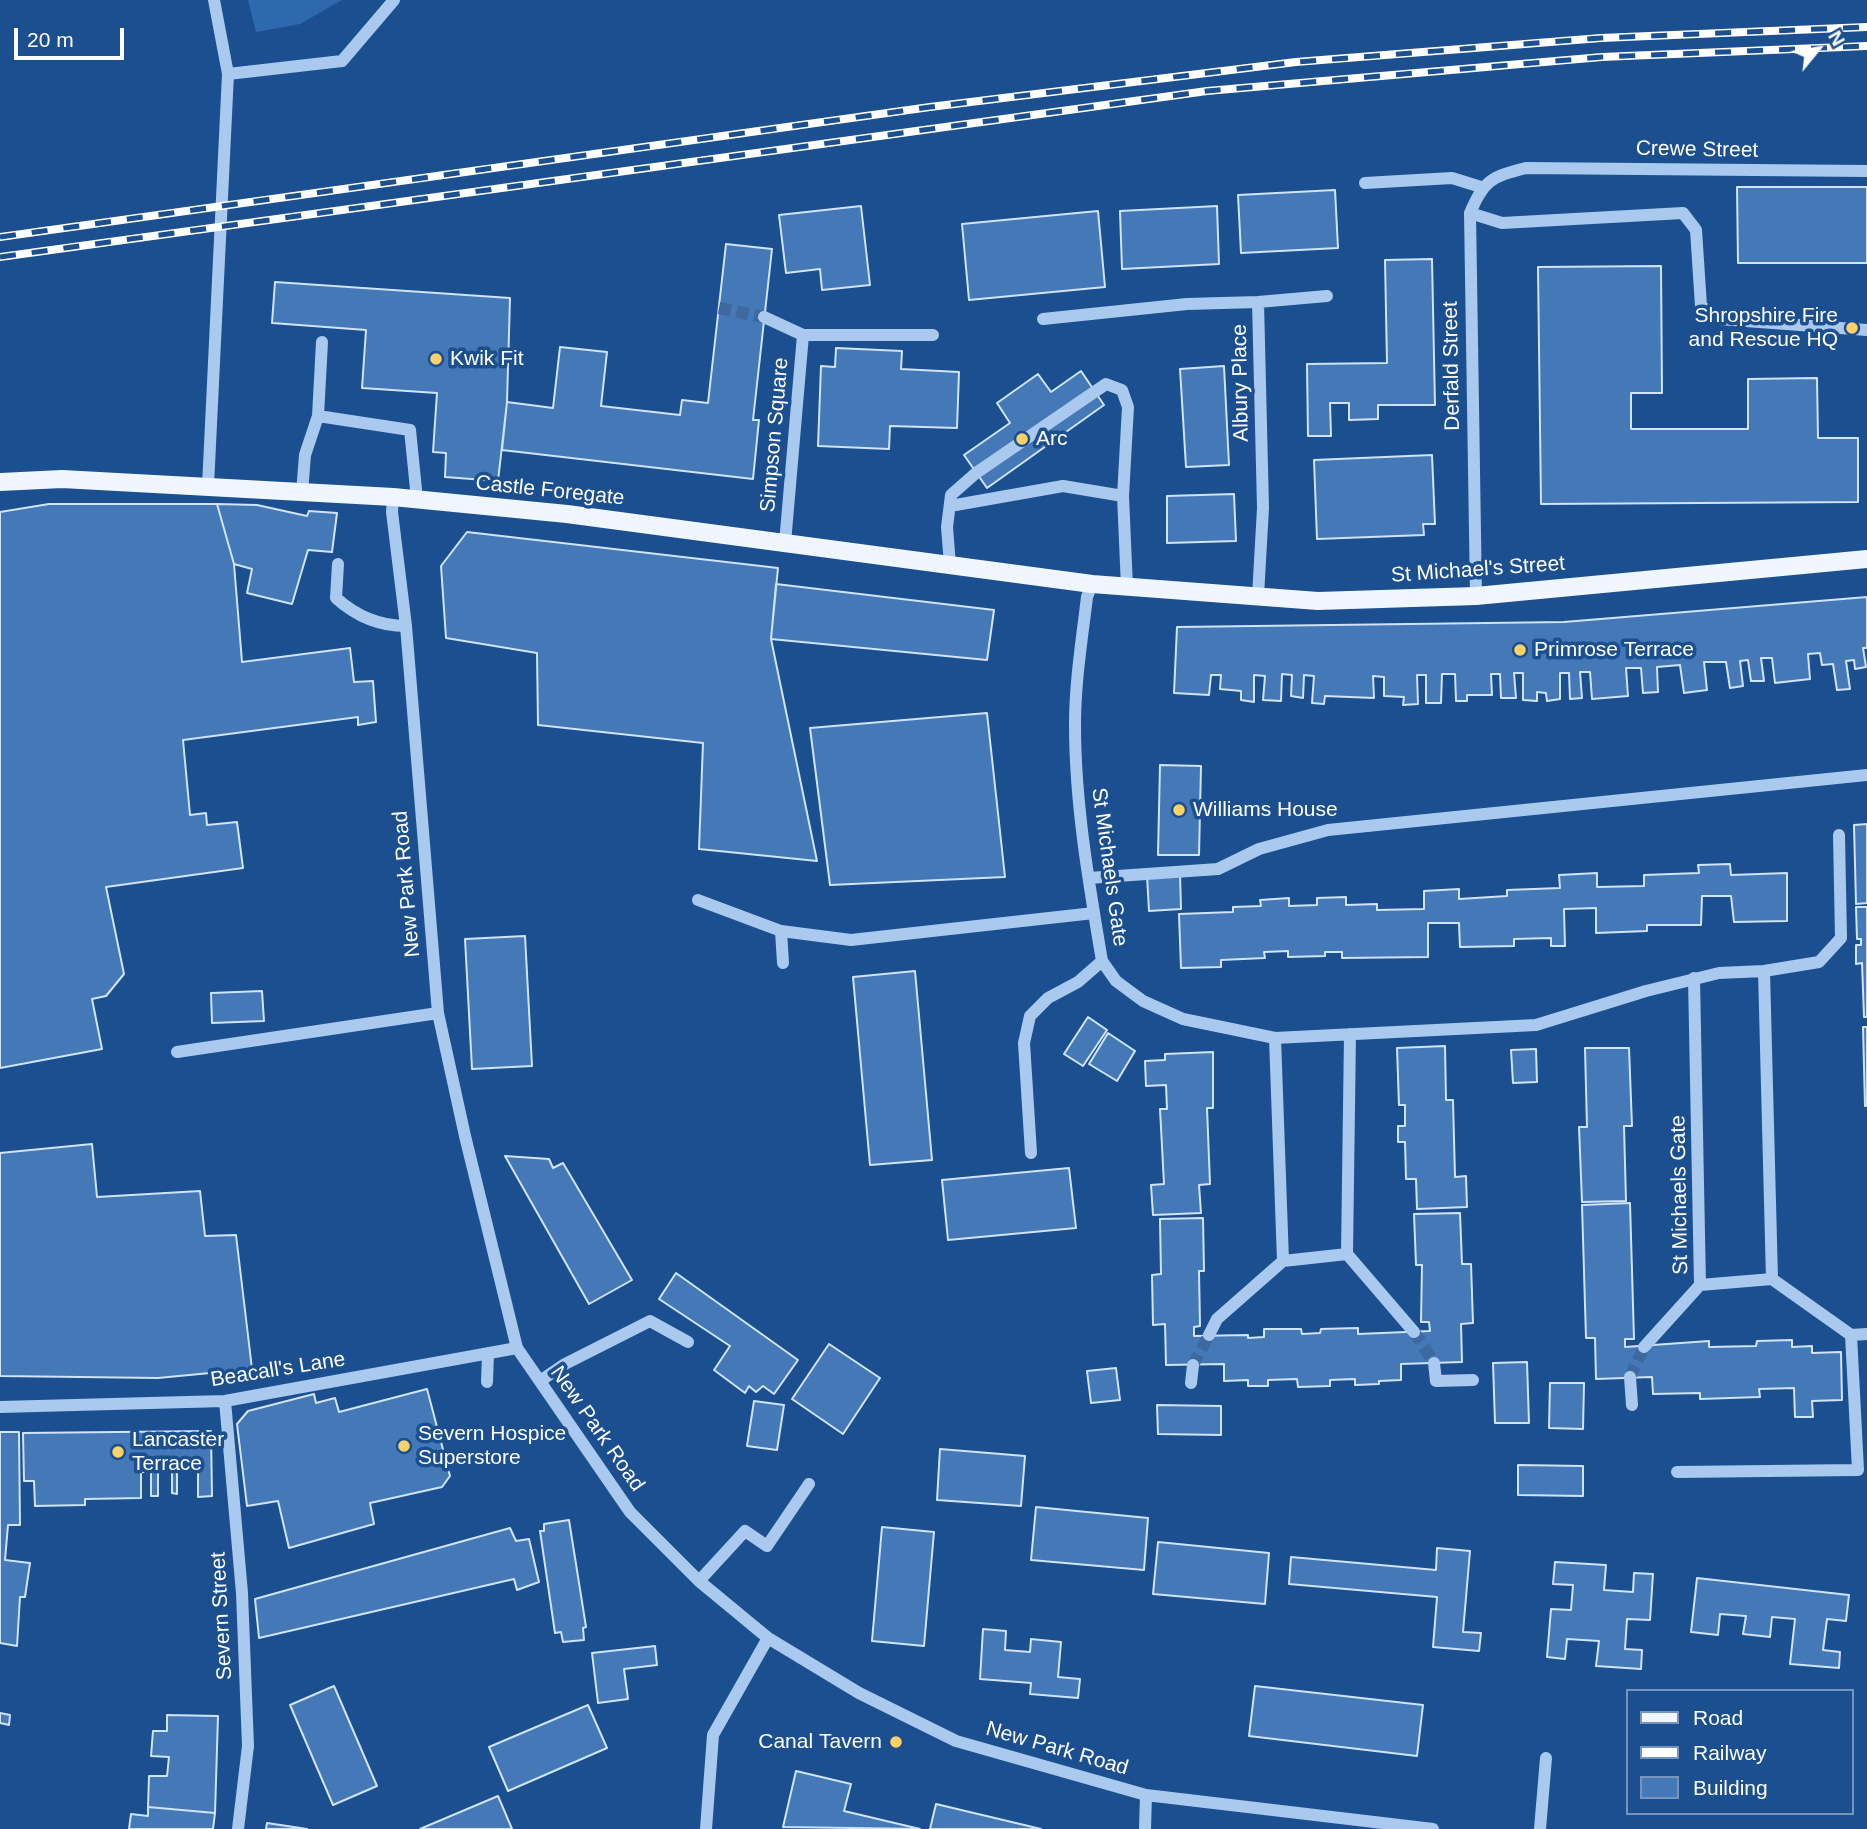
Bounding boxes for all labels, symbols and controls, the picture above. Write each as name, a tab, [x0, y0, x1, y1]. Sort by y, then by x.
scale bar	[18, 14, 128, 58]
north arrow	[1783, 14, 1853, 84]
text: N	[1824, 27, 1849, 49]
text: 20 m	[27, 28, 74, 51]
street label: Crewe Street	[1636, 136, 1758, 164]
street label: Derfald Street	[1438, 301, 1466, 431]
place label: Shropshire Fire and Rescue HQ	[1689, 303, 1838, 353]
marker: Shropshire Fire and Rescue HQ	[1844, 320, 1860, 336]
street label: Albury Place	[1227, 324, 1255, 442]
place label: Kwik Fit	[450, 346, 524, 372]
marker: Kwik Fit	[428, 351, 444, 367]
street label: Simpson Square	[756, 357, 794, 513]
place label: Arc	[1036, 426, 1068, 452]
marker: Arc	[1014, 431, 1030, 447]
street label: Castle Foregate	[474, 471, 626, 511]
street label: St Michael's Street	[1390, 551, 1566, 589]
place label: Primrose Terrace	[1534, 637, 1694, 663]
marker: Primrose Terrace	[1512, 642, 1528, 658]
street label: St Michaels Gate	[1085, 786, 1133, 948]
place label: Williams House	[1193, 797, 1338, 823]
marker: Williams House	[1171, 802, 1187, 818]
street label: New Park Road	[388, 810, 426, 958]
street label: St Michaels Gate	[1666, 1115, 1694, 1275]
street label: Beacall's Lane	[209, 1347, 347, 1393]
street label: New Park Road	[545, 1362, 649, 1496]
place label: Severn Hospice Superstore	[418, 1421, 566, 1471]
place label: Lancaster Terrace	[132, 1427, 224, 1477]
marker: Severn Hospice Superstore	[396, 1438, 412, 1454]
marker: Lancaster Terrace	[110, 1444, 126, 1460]
street label: Severn Street	[206, 1551, 238, 1681]
legend	[1626, 1689, 1853, 1815]
text: Road	[1693, 1706, 1743, 1729]
street label: New Park Road	[983, 1717, 1131, 1781]
place label: Canal Tavern	[758, 1729, 882, 1755]
marker: Canal Tavern	[888, 1734, 904, 1750]
text: Railway	[1693, 1741, 1767, 1764]
text: Building	[1693, 1776, 1768, 1799]

